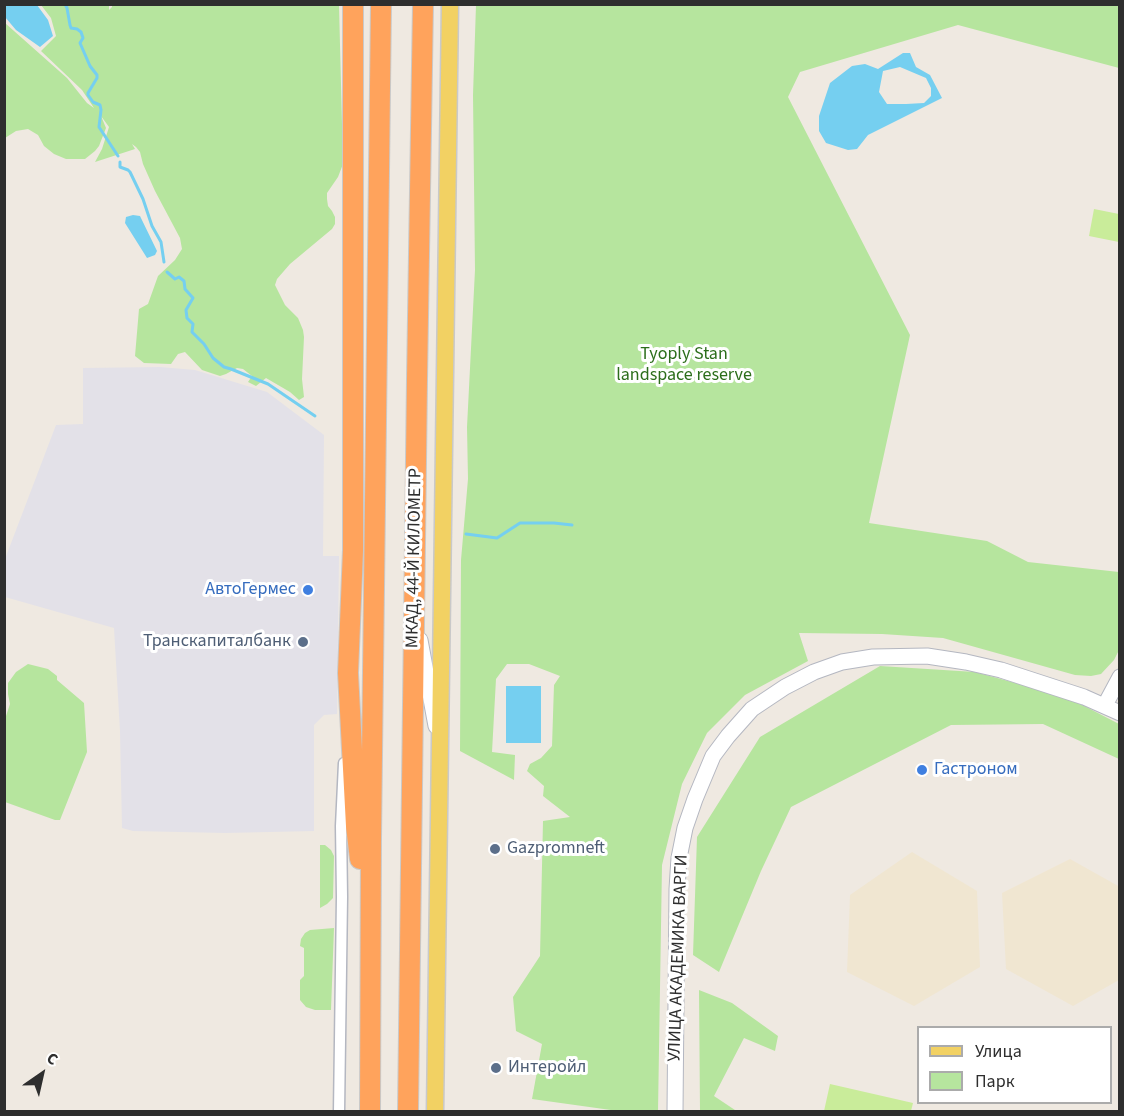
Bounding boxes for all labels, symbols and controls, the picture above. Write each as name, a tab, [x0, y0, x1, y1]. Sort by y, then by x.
park label: Tyoply Stan landspace reserve	[616, 344, 752, 386]
street label: МКАД, 44-Й КИЛОМЕТР	[403, 468, 427, 648]
place label: АвтоГермес	[205, 579, 296, 601]
marker: АвтоГермес	[301, 583, 315, 597]
place label: Транскапиталбанк	[143, 631, 291, 653]
marker: Транскапиталбанк	[296, 635, 310, 649]
place label: Гастроном	[934, 759, 1018, 781]
marker: Гастроном	[915, 763, 929, 777]
place label: Gazpromneft	[507, 838, 605, 860]
marker: Gazpromneft	[488, 842, 502, 856]
street label: УЛИЦА АКАДЕМИКА ВАРГИ	[665, 854, 693, 1062]
legend	[917, 1026, 1112, 1104]
text: Улица	[975, 1039, 1022, 1064]
north arrow	[12, 1044, 72, 1104]
text: С	[42, 1047, 62, 1071]
place label: Интеройл	[508, 1057, 586, 1079]
marker: Интеройл	[489, 1061, 503, 1075]
text: Парк	[975, 1069, 1015, 1094]

